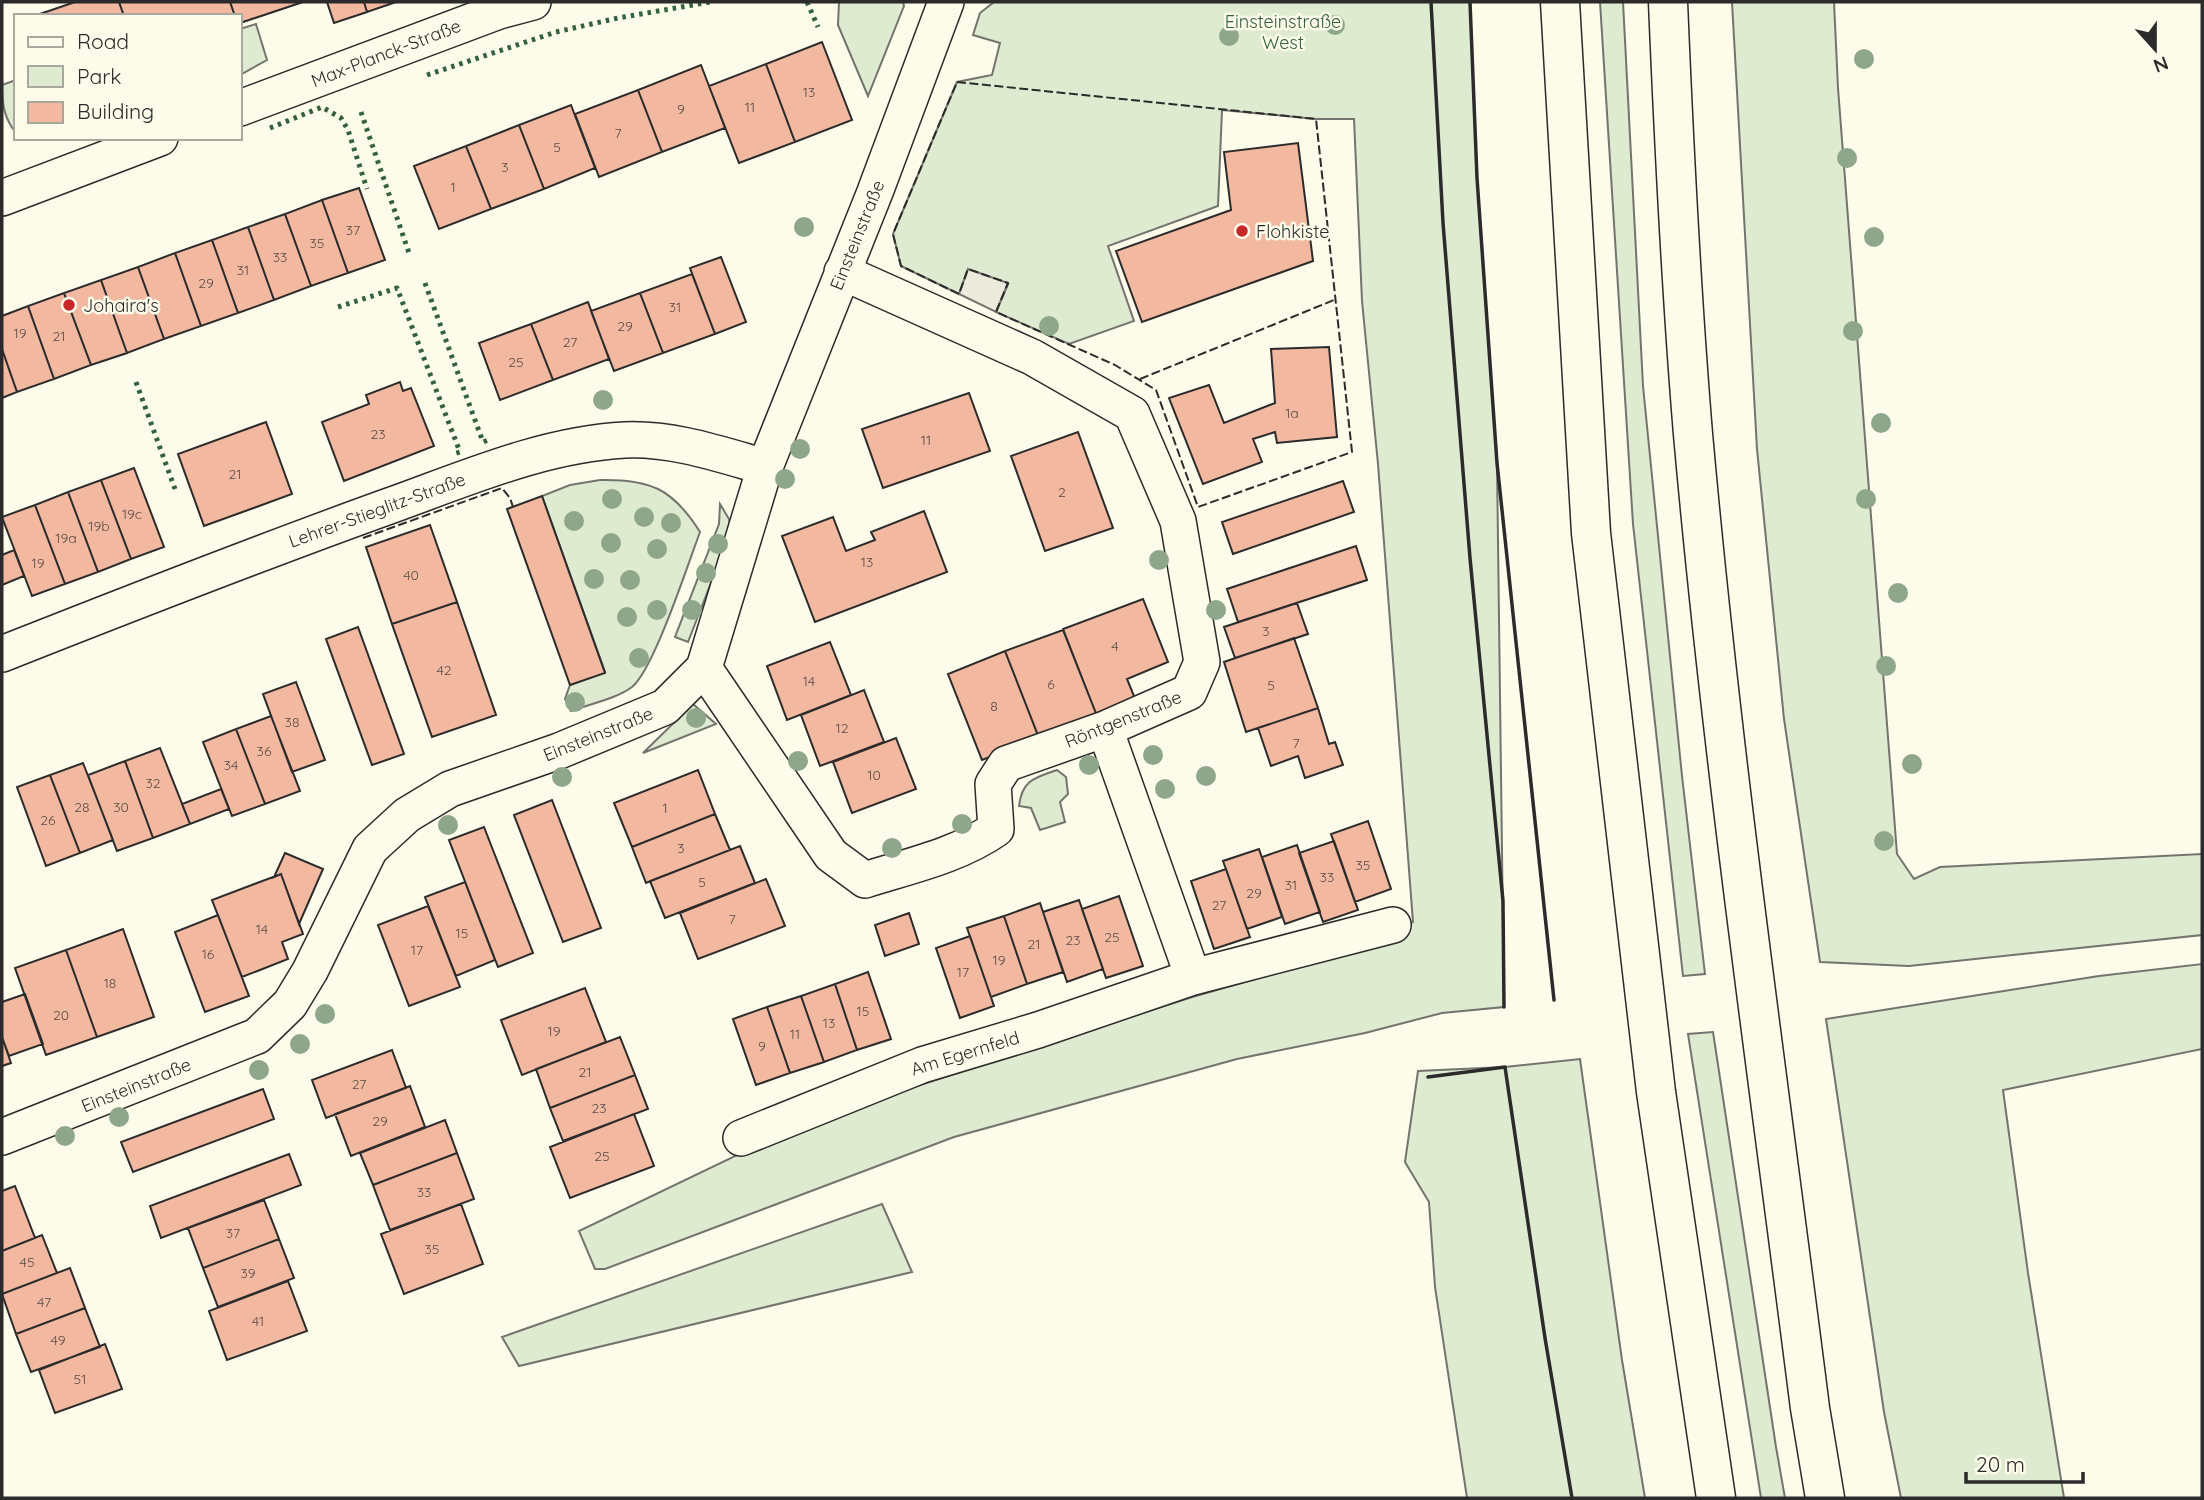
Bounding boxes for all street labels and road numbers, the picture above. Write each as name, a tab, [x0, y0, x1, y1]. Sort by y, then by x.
street label: Max-Planck-Straße	[308, 14, 464, 92]
street label: Einsteinstraße	[824, 177, 890, 293]
street label: Lehrer-Stieglitz-Straße	[285, 467, 469, 553]
street label: Röntgenstraße	[1061, 685, 1185, 753]
street label: Einsteinstraße	[540, 701, 656, 767]
street label: Am Egernfeld	[908, 1026, 1022, 1080]
street label: Einsteinstraße	[78, 1052, 194, 1118]

